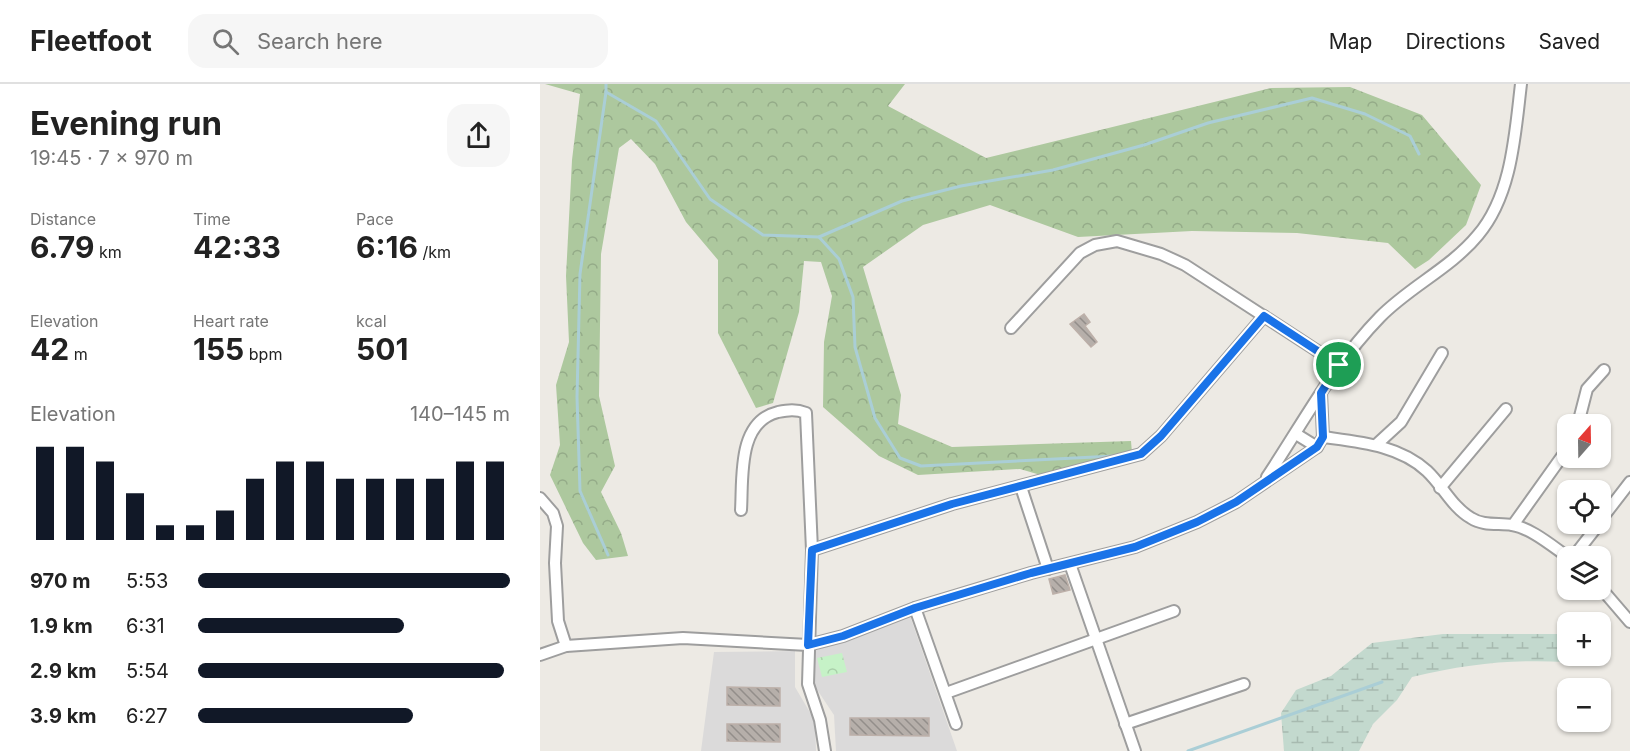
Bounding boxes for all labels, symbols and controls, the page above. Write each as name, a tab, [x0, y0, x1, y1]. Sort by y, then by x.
search box	[188, 14, 608, 68]
text: Fleetfoot	[30, 24, 152, 58]
icon: search	[209, 25, 242, 58]
text: Search here	[257, 28, 383, 54]
text: Map	[1329, 29, 1372, 54]
text: Directions	[1405, 29, 1506, 54]
text: Saved	[1539, 29, 1600, 54]
text: Evening run	[30, 103, 222, 143]
button: share	[447, 104, 510, 167]
text: 19:45 · 7 × 970 m	[30, 146, 193, 170]
text: Distance	[30, 209, 96, 229]
text: Time	[193, 209, 231, 229]
text: Pace	[356, 209, 394, 229]
text: 6.79	[30, 229, 94, 265]
text: 42:33	[193, 229, 281, 265]
text: 6:16	[356, 229, 418, 265]
text: km	[94, 242, 122, 262]
text: /km	[418, 242, 451, 262]
text: Elevation	[30, 311, 99, 331]
text: Heart rate	[193, 311, 269, 331]
text: kcal	[356, 311, 387, 331]
text: 42	[30, 331, 69, 367]
text: 155	[193, 331, 244, 367]
text: 501	[356, 331, 408, 367]
pin	[1313, 339, 1364, 390]
text: m	[69, 344, 88, 364]
text: bpm	[244, 344, 282, 364]
icon: arrive	[1322, 348, 1355, 381]
text: Elevation	[30, 402, 116, 426]
text: 140–145 m	[410, 402, 510, 426]
north arrow	[1557, 414, 1611, 468]
map controls	[1557, 414, 1611, 732]
button: locate	[1557, 480, 1611, 534]
button: layers	[1557, 546, 1611, 600]
text: 970 m	[30, 569, 90, 593]
text: 5:53	[126, 569, 168, 593]
button: +	[1557, 612, 1611, 666]
text: 1.9 km	[30, 614, 93, 638]
text: 6:31	[126, 614, 165, 638]
text: 2.9 km	[30, 659, 97, 683]
text: 5:54	[126, 659, 169, 683]
button: −	[1557, 678, 1611, 732]
text: 3.9 km	[30, 704, 97, 728]
text: 6:27	[126, 704, 168, 728]

